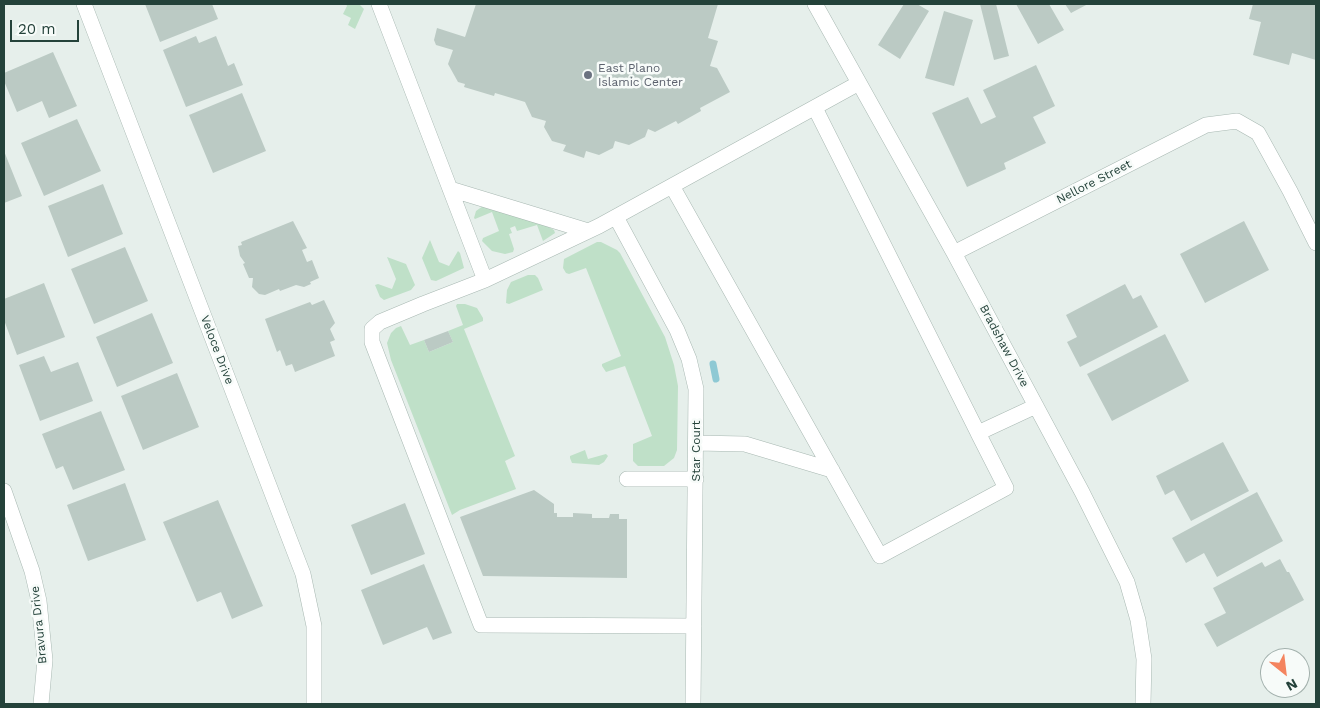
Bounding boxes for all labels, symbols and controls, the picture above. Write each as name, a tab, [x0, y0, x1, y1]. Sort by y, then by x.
scale bar	[12, 10, 81, 42]
text: 20 m	[18, 20, 56, 38]
place label: East Plano Islamic Center	[598, 61, 683, 89]
marker: East Plano Islamic Center	[582, 69, 594, 81]
street label: Nellore Street	[1054, 157, 1134, 207]
street label: Bradshaw Drive	[976, 302, 1032, 390]
street label: Veloce Drive	[197, 314, 237, 386]
street label: Star Court	[689, 421, 703, 481]
street label: Bravura Drive	[28, 585, 50, 665]
north arrow	[1260, 648, 1310, 698]
text: N	[1283, 676, 1300, 695]

